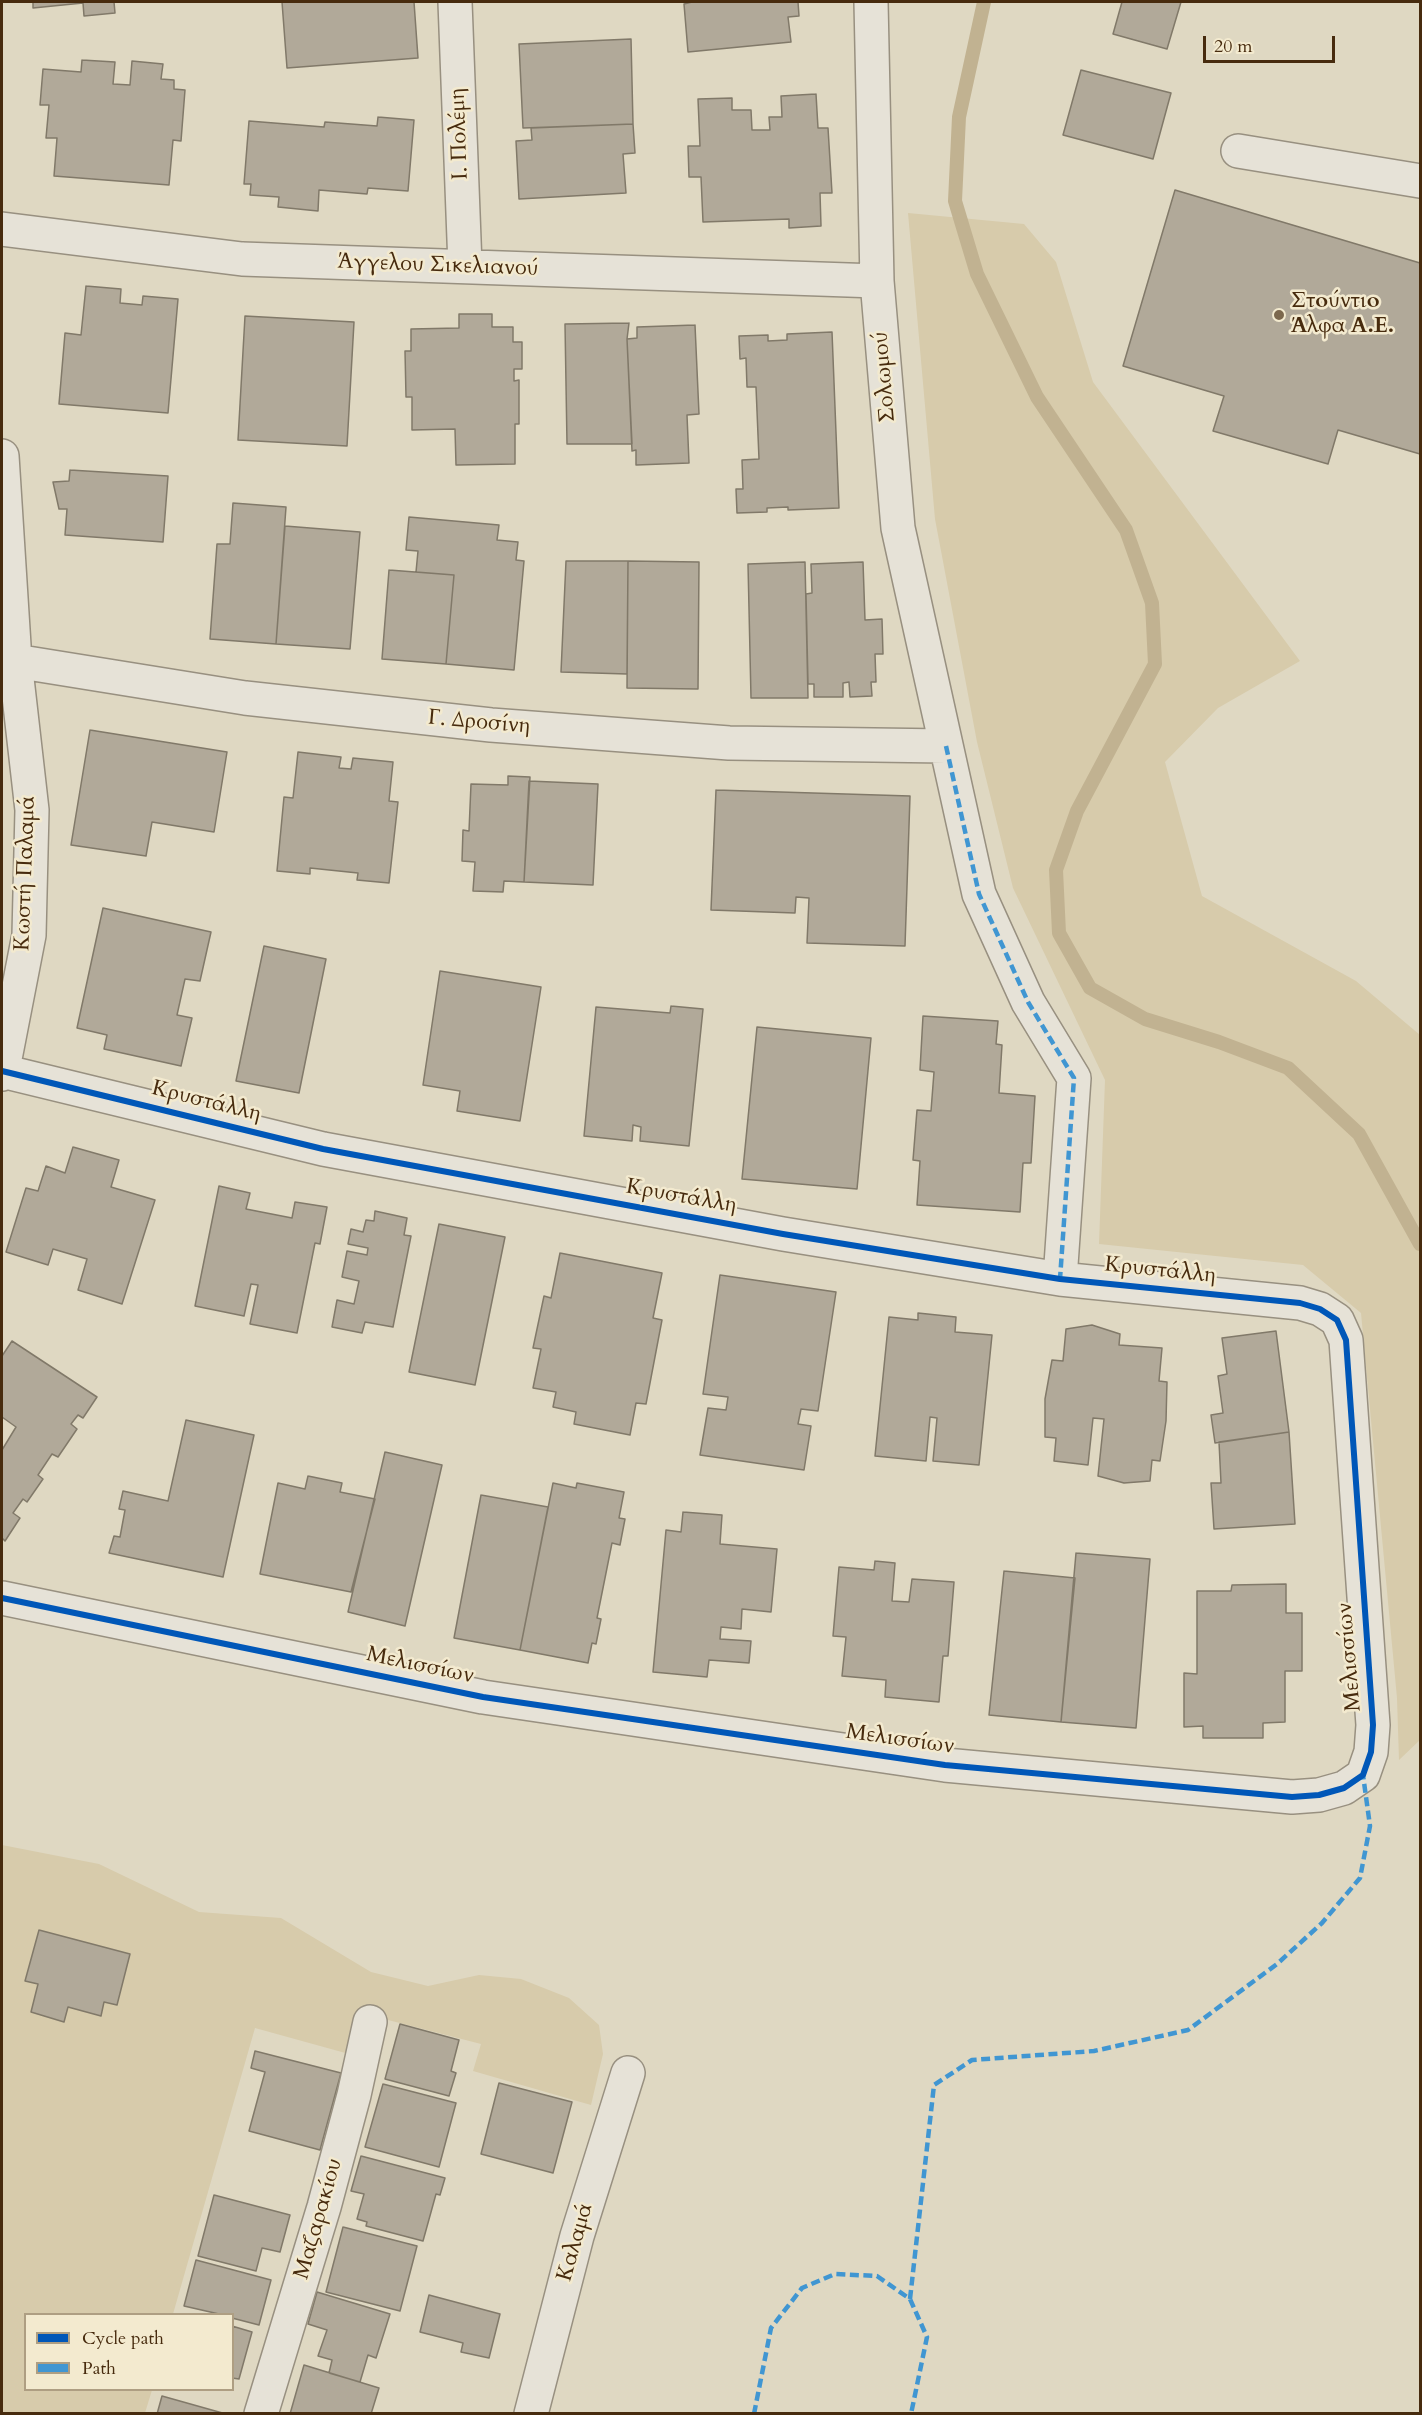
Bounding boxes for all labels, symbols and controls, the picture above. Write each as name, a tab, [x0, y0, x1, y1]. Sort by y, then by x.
scale bar	[1206, 24, 1338, 62]
text: 20 m	[1214, 34, 1253, 59]
street label: Ι. Πολέμη	[445, 88, 475, 180]
street label: Άγγελου Σικελιανού	[337, 249, 539, 283]
place label: Στούντιο Άλφα Α.Ε.	[1291, 289, 1394, 340]
marker: Στούντιο Άλφα Α.Ε.	[1272, 308, 1286, 322]
street label: Σολωμού	[868, 331, 902, 423]
street label: Γ. Δροσίνη	[427, 705, 531, 741]
street label: Κωστή Παλαμά	[10, 795, 42, 951]
street label: Κρυστάλλη	[149, 1076, 263, 1128]
street label: Κρυστάλλη	[624, 1174, 738, 1220]
street label: Κρυστάλλη	[1103, 1252, 1217, 1290]
street label: Μελισσίων	[1332, 1602, 1368, 1712]
street label: Μελισσίων	[364, 1642, 476, 1690]
street label: Μελισσίων	[844, 1719, 956, 1761]
street label: Μαζαρακίου	[289, 2156, 349, 2282]
street label: Καλαμά	[552, 2199, 600, 2285]
legend	[24, 2313, 234, 2391]
text: Cycle path	[82, 2326, 164, 2351]
text: Path	[82, 2356, 116, 2381]

